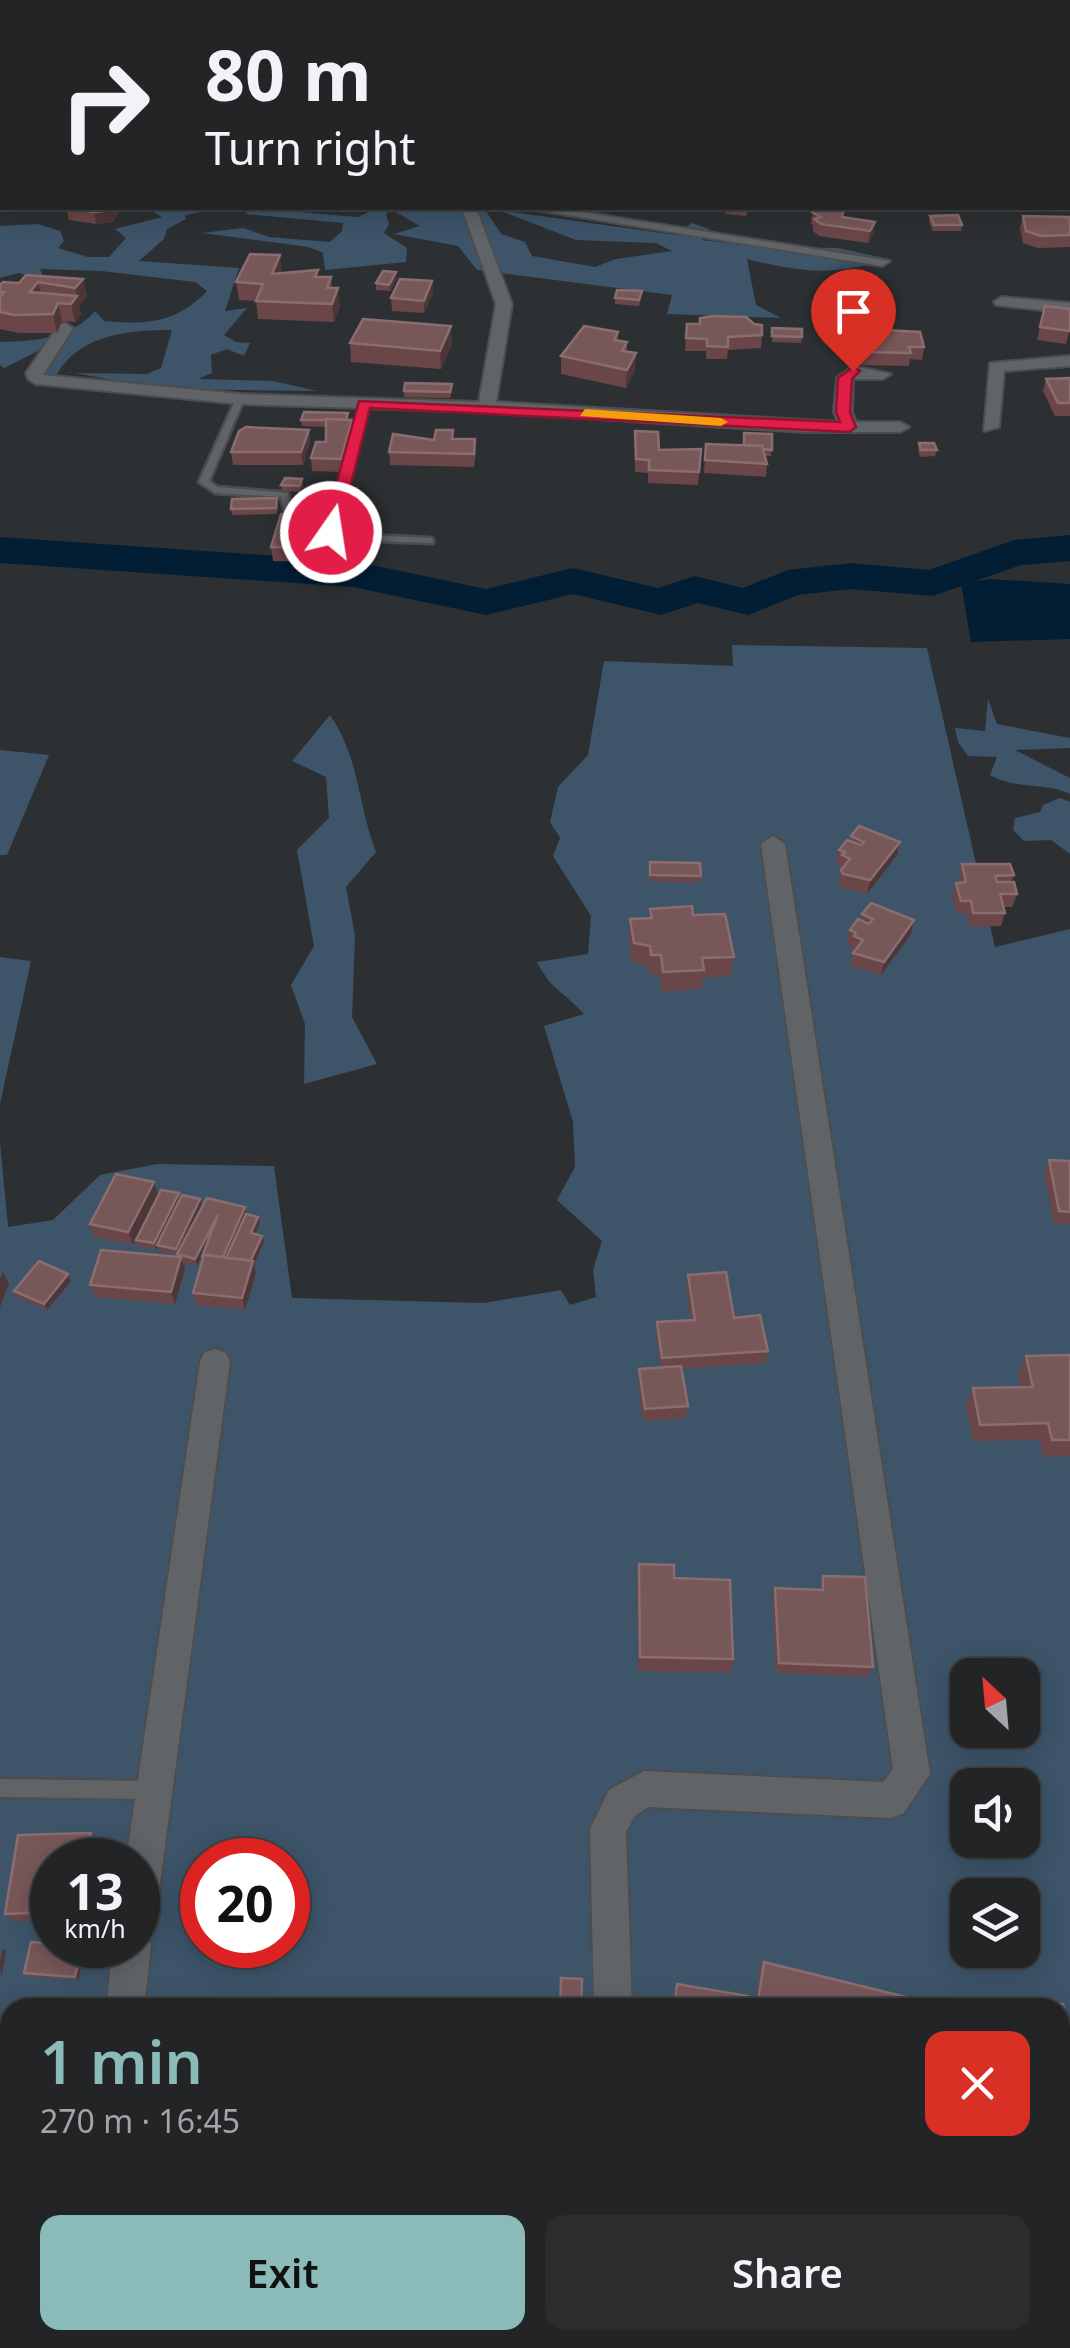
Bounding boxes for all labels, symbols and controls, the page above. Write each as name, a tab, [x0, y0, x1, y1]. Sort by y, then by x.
text: 80 m	[205, 26, 372, 122]
icon: right	[40, 40, 170, 170]
text: Turn right	[205, 117, 416, 178]
pin	[811, 269, 896, 372]
icon: arrive	[826, 284, 881, 339]
position arrow	[279, 480, 383, 584]
north arrow	[950, 1658, 1040, 1748]
map controls	[950, 1658, 1040, 1968]
button: sound	[950, 1768, 1040, 1858]
speed limit sign: 20	[180, 1838, 310, 1968]
text: 13	[66, 1857, 124, 1925]
button: layers	[950, 1878, 1040, 1968]
text: km/h	[64, 1911, 126, 1945]
text: 1 min	[40, 2020, 203, 2102]
button: close	[925, 2031, 1030, 2136]
text: 270 m · 16:45	[40, 2099, 240, 2142]
button: Exit	[40, 2215, 525, 2330]
button: Share	[545, 2215, 1030, 2330]

